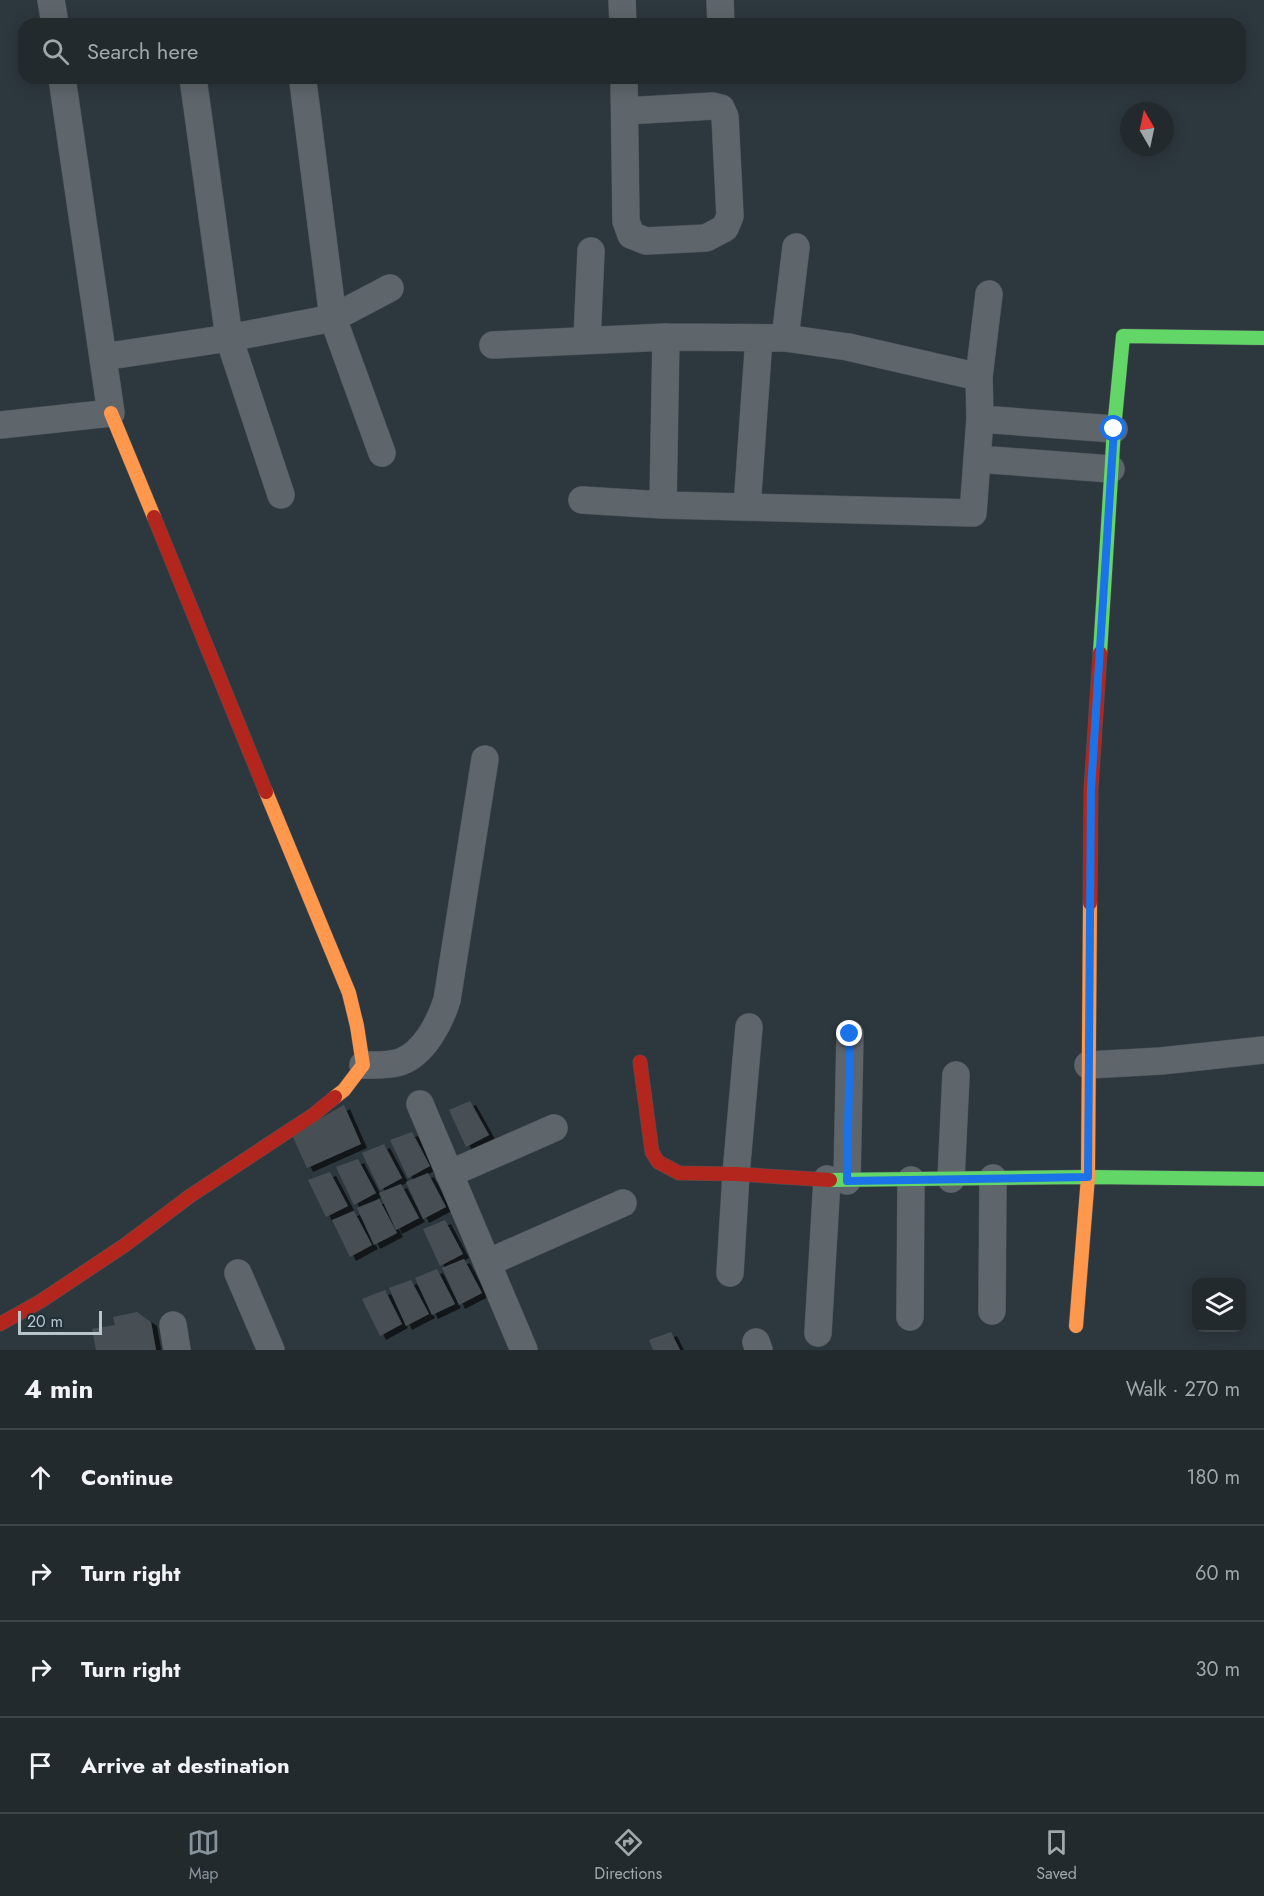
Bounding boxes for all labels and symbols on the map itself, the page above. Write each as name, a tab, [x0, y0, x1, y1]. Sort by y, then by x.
north arrow	[1120, 102, 1174, 156]
route start	[1100, 415, 1126, 441]
route end	[836, 1020, 862, 1046]
scale bar	[18, 1308, 102, 1336]

